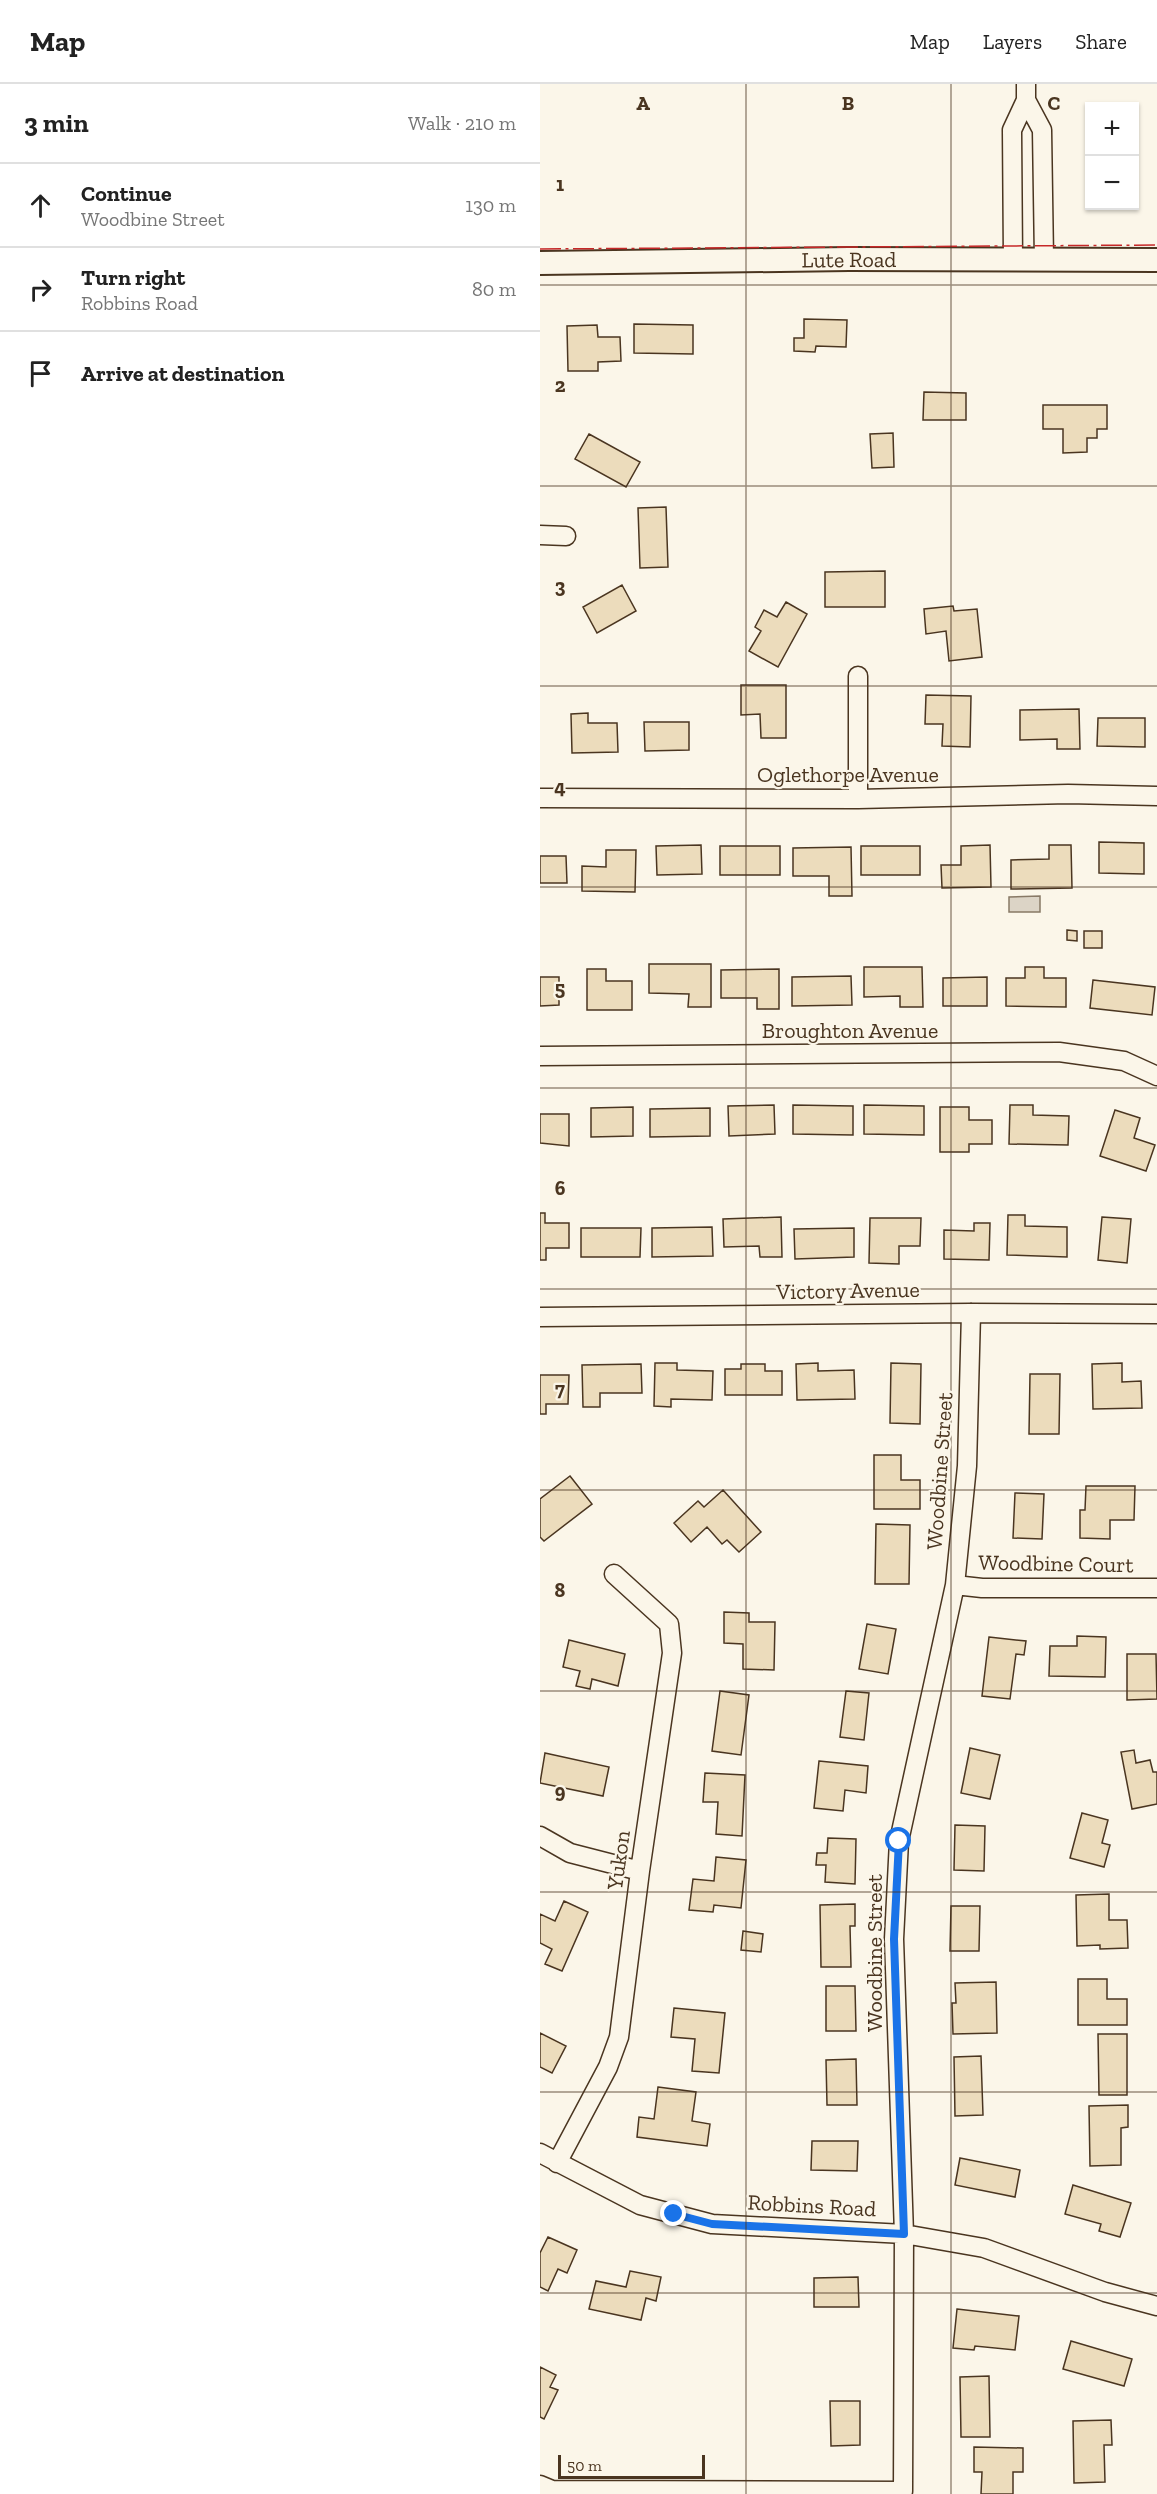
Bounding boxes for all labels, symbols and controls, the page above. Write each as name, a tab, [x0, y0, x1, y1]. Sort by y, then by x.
text: Map	[30, 25, 85, 58]
text: Map	[910, 29, 950, 54]
text: Layers	[983, 29, 1042, 54]
text: Share	[1075, 29, 1127, 54]
text: A	[636, 91, 650, 115]
text: B	[842, 91, 854, 115]
text: C	[1048, 91, 1061, 115]
map controls	[1085, 102, 1139, 210]
button: +	[1085, 102, 1139, 156]
text: 3 min	[24, 107, 89, 139]
text: Walk · 210 m	[408, 111, 516, 135]
button: −	[1085, 156, 1139, 210]
text: 1	[556, 172, 564, 196]
text: Continue	[81, 180, 172, 207]
icon: ahead	[24, 189, 57, 222]
text: 130 m	[465, 193, 516, 217]
text: Woodbine Street	[81, 207, 225, 231]
street label: Lute Road	[801, 246, 897, 274]
text: Turn right	[81, 264, 185, 291]
icon: right	[24, 273, 57, 306]
text: 80 m	[472, 277, 516, 301]
text: Robbins Road	[81, 291, 198, 315]
icon: arrive	[24, 357, 57, 390]
text: Arrive at destination	[81, 360, 284, 387]
text: 2	[555, 373, 566, 397]
text: 3	[555, 574, 566, 598]
street label: Oglethorpe Avenue	[757, 761, 939, 788]
text: 4	[554, 775, 566, 799]
text: 5	[555, 976, 565, 1000]
street label: Broughton Avenue	[762, 1017, 938, 1044]
text: 6	[555, 1176, 566, 1200]
street label: Victory Avenue	[775, 1276, 920, 1305]
text: 7	[555, 1377, 565, 1401]
street label: Woodbine Street	[921, 1390, 959, 1551]
street label: Woodbine Court	[978, 1549, 1135, 1578]
text: 8	[555, 1578, 566, 1602]
text: 9	[555, 1779, 566, 1803]
route start	[885, 1827, 911, 1853]
street label: Yukon	[601, 1828, 636, 1893]
street label: Woodbine Street	[861, 1873, 888, 2032]
street label: Robbins Road	[747, 2189, 877, 2222]
route end	[660, 2200, 686, 2226]
scale bar	[558, 2452, 705, 2480]
text: 50 m	[567, 2456, 602, 2475]

